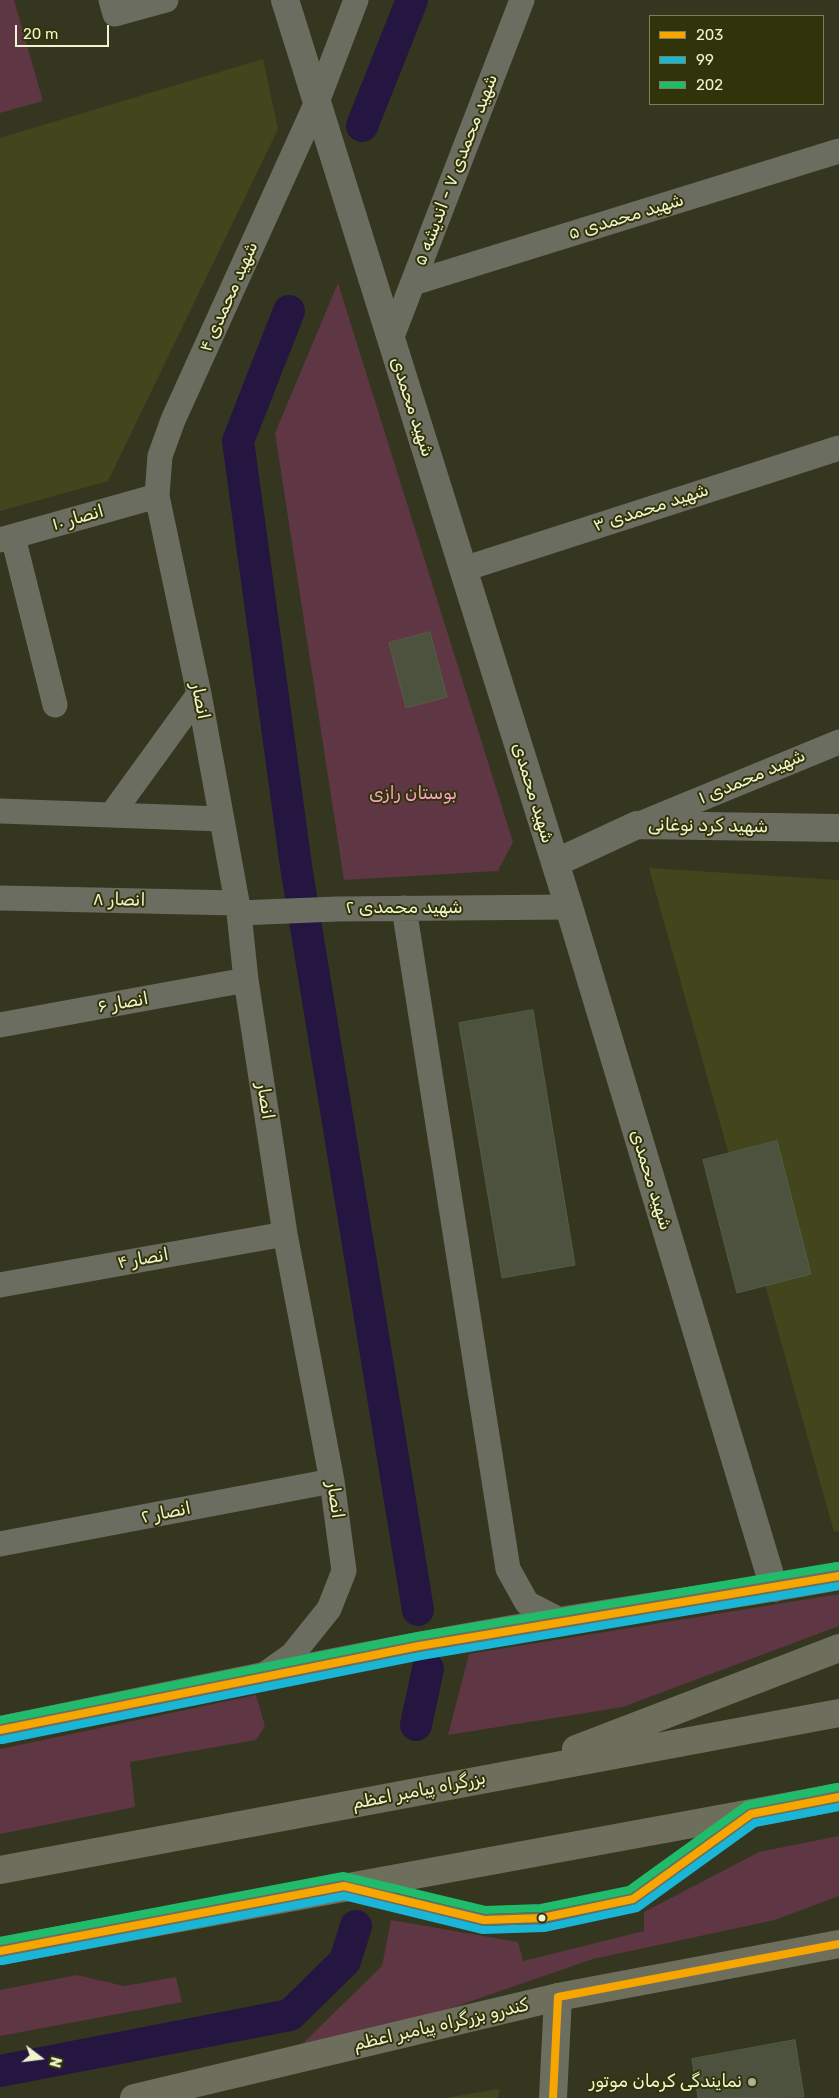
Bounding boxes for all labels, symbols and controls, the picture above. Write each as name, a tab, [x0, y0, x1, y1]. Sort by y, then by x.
scale bar	[18, 15, 111, 47]
legend	[649, 15, 824, 105]
text: 20 m	[23, 25, 58, 43]
text: 203	[696, 26, 723, 44]
text: 99	[696, 51, 714, 69]
street label: شهید محمدی ۷ - اندیشه ۵	[409, 71, 503, 269]
text: 202	[696, 76, 723, 94]
street label: شهید محمدی ۵	[566, 189, 686, 245]
street label: شهید محمدی ۴	[195, 238, 263, 356]
street label: شهید محمدی	[386, 354, 438, 460]
street label: شهید محمدی ۳	[591, 479, 711, 537]
street label: انصار ۱۰	[50, 500, 106, 536]
street label: انصار	[186, 681, 214, 721]
street label: شهید محمدی	[507, 740, 559, 846]
street label: شهید محمدی ۱	[695, 745, 809, 809]
park label: بوستان رازی	[369, 783, 457, 805]
street label: شهید کرد نوغانی	[648, 814, 768, 838]
street label: انصار ۸	[92, 889, 146, 911]
street label: شهید محمدی ۲	[345, 897, 463, 919]
street label: انصار ۶	[96, 988, 150, 1018]
street label: انصار	[251, 1081, 279, 1121]
street label: شهید محمدی	[625, 1127, 677, 1233]
street label: انصار ۴	[116, 1244, 170, 1274]
street label: انصار	[322, 1480, 348, 1520]
street label: انصار ۲	[139, 1498, 193, 1528]
street label: بزرگراه پیامبر اعظم	[351, 1767, 487, 1815]
unlabelled marker	[537, 1913, 547, 1923]
street label: کندرو بزرگراه پیامبر اعظم	[351, 1994, 531, 2056]
north arrow	[15, 2033, 65, 2083]
text: N	[45, 2055, 64, 2069]
place label: نمایندگی کرمان موتور	[589, 2071, 742, 2093]
marker: نمایندگی کرمان موتور	[746, 2076, 758, 2088]

